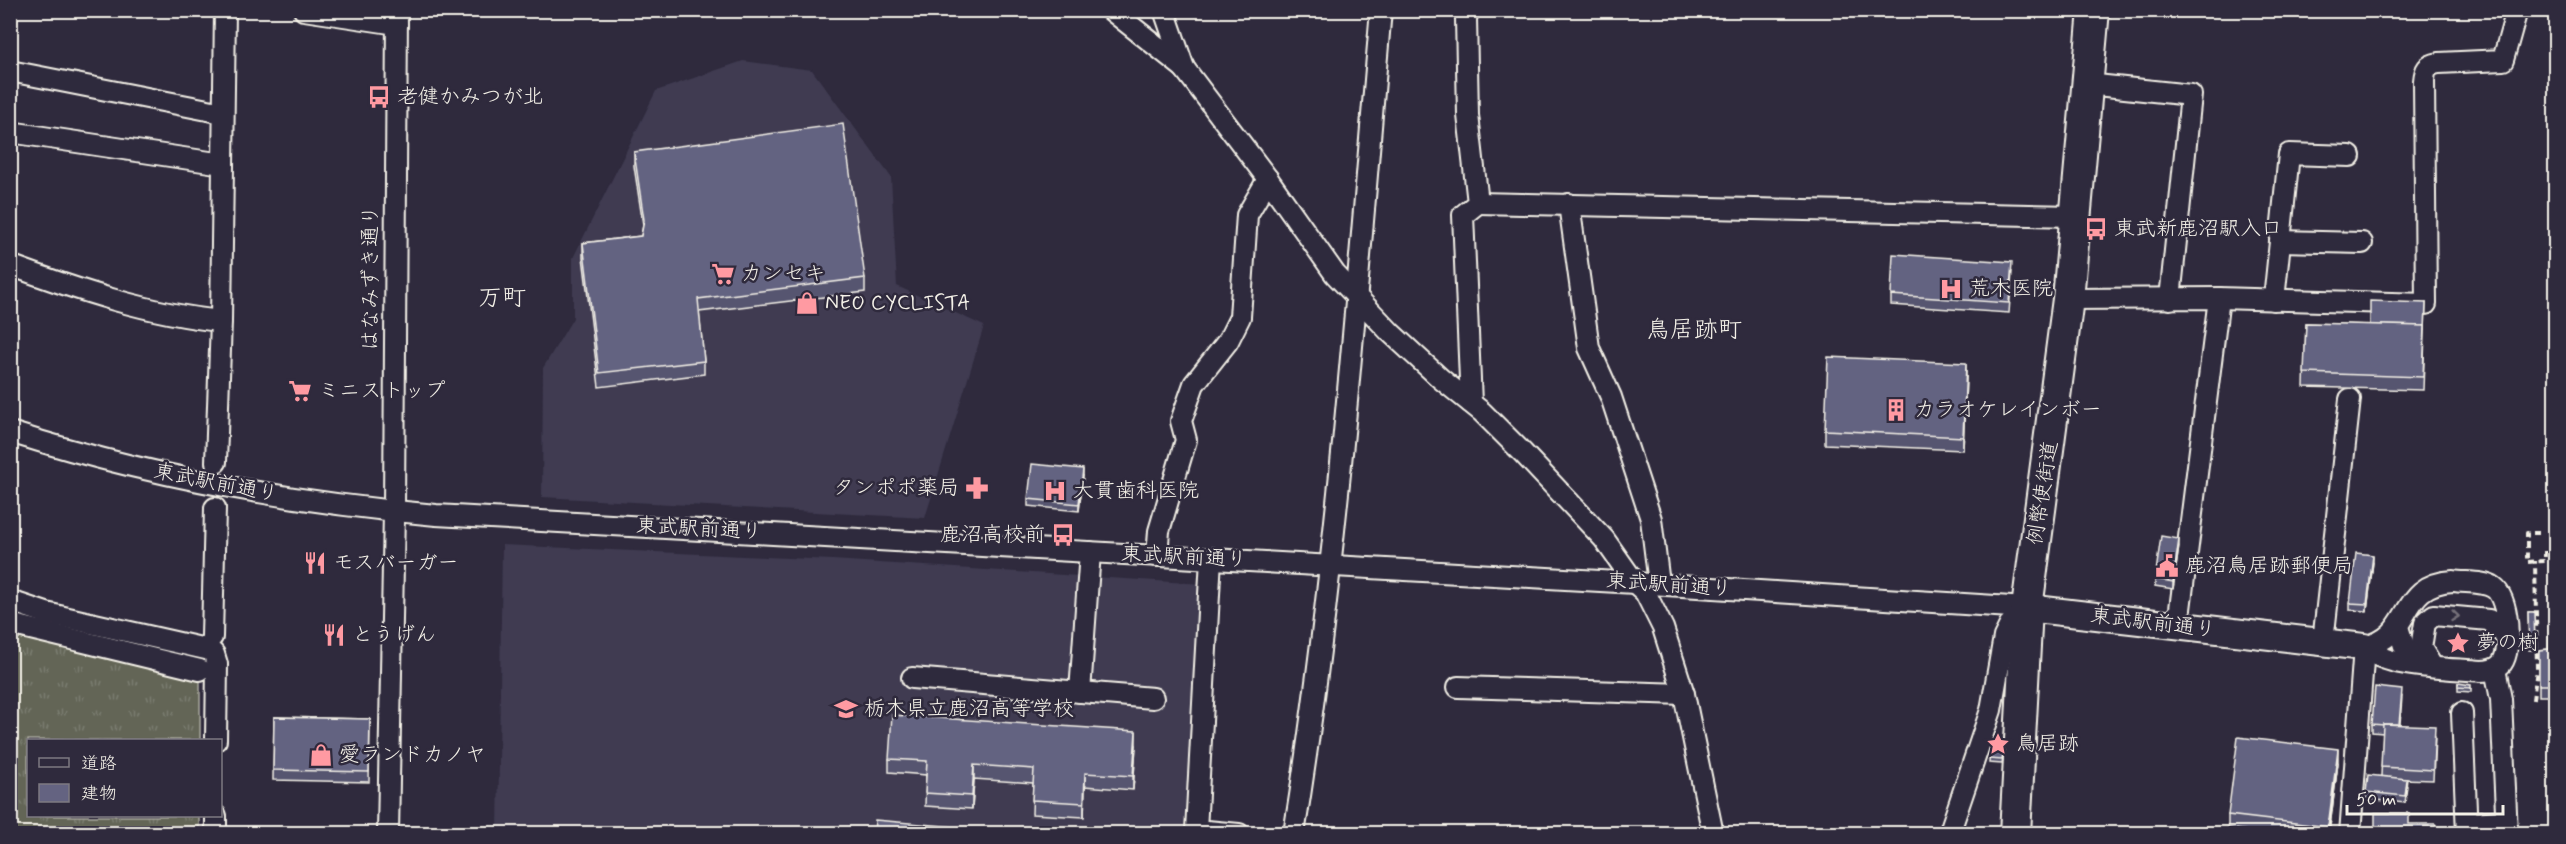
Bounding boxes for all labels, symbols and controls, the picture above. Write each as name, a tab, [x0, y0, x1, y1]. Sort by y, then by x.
place label: 老健かみつが北	[397, 83, 544, 111]
bus stop icon: 老健かみつが北	[366, 84, 392, 110]
street label: はなみずき通り	[357, 205, 385, 351]
place label: 東武新鹿沼駅入口	[2114, 215, 2282, 243]
bus stop icon: 東武新鹿沼駅入口	[2083, 216, 2109, 242]
place label: カンセキ	[741, 260, 825, 288]
supermarket icon: カンセキ	[710, 261, 736, 287]
place label: 荒木医院	[1969, 275, 2053, 303]
hospital icon: 荒木医院	[1938, 276, 1964, 302]
district label: 万町	[478, 283, 526, 314]
place label: NEO CYCLISTA	[825, 289, 970, 317]
shop icon: NEO CYCLISTA	[794, 290, 820, 316]
district label: 鳥居跡町	[1646, 315, 1742, 346]
place label: ミニストップ	[318, 377, 446, 405]
supermarket icon: ミニストップ	[287, 378, 313, 404]
place label: カラオケレインボー	[1914, 396, 2102, 424]
building icon: カラオケレインボー	[1883, 397, 1909, 423]
street label: 例幣使街道	[2021, 439, 2065, 547]
street label: 東武駅前通り	[151, 457, 281, 509]
place label: タンポポ薬局	[833, 474, 959, 502]
pharmacy icon: タンポポ薬局	[964, 475, 990, 501]
place label: 大貫歯科医院	[1073, 477, 1199, 505]
hospital icon: 大貫歯科医院	[1042, 478, 1068, 504]
street label: 東武駅前通り	[635, 512, 763, 546]
place label: 鹿沼高校前	[940, 521, 1045, 549]
bus stop icon: 鹿沼高校前	[1050, 522, 1076, 548]
street label: 東武駅前通り	[1120, 540, 1248, 574]
place label: モスバーガー	[333, 549, 459, 577]
restaurant icon: モスバーガー	[302, 550, 328, 576]
place label: 鹿沼鳥居跡郵便局	[2185, 552, 2353, 580]
public building icon: 鹿沼鳥居跡郵便局	[2154, 553, 2180, 579]
street label: 東武駅前通り	[1605, 567, 1733, 603]
street label: 東武駅前通り	[2089, 601, 2217, 645]
one-way arrow	[2450, 609, 2459, 622]
place label: とうげん	[352, 621, 436, 649]
restaurant icon: とうげん	[321, 622, 347, 648]
place label: 夢の樹	[2476, 629, 2539, 657]
place icon: 夢の樹	[2445, 630, 2471, 656]
place label: 栃木県立鹿沼高等学校	[864, 695, 1074, 723]
school or university icon: 栃木県立鹿沼高等学校	[833, 696, 859, 722]
place label: 鳥居跡	[2016, 730, 2079, 758]
place icon: 鳥居跡	[1985, 731, 2011, 757]
legend	[27, 739, 222, 817]
place label: 愛ランドカノヤ	[339, 741, 486, 769]
shop icon: 愛ランドカノヤ	[308, 742, 334, 768]
text: 道路	[81, 752, 117, 776]
scale bar	[2347, 778, 2503, 816]
text: 建物	[81, 782, 117, 806]
text: 50 m	[2356, 788, 2396, 812]

